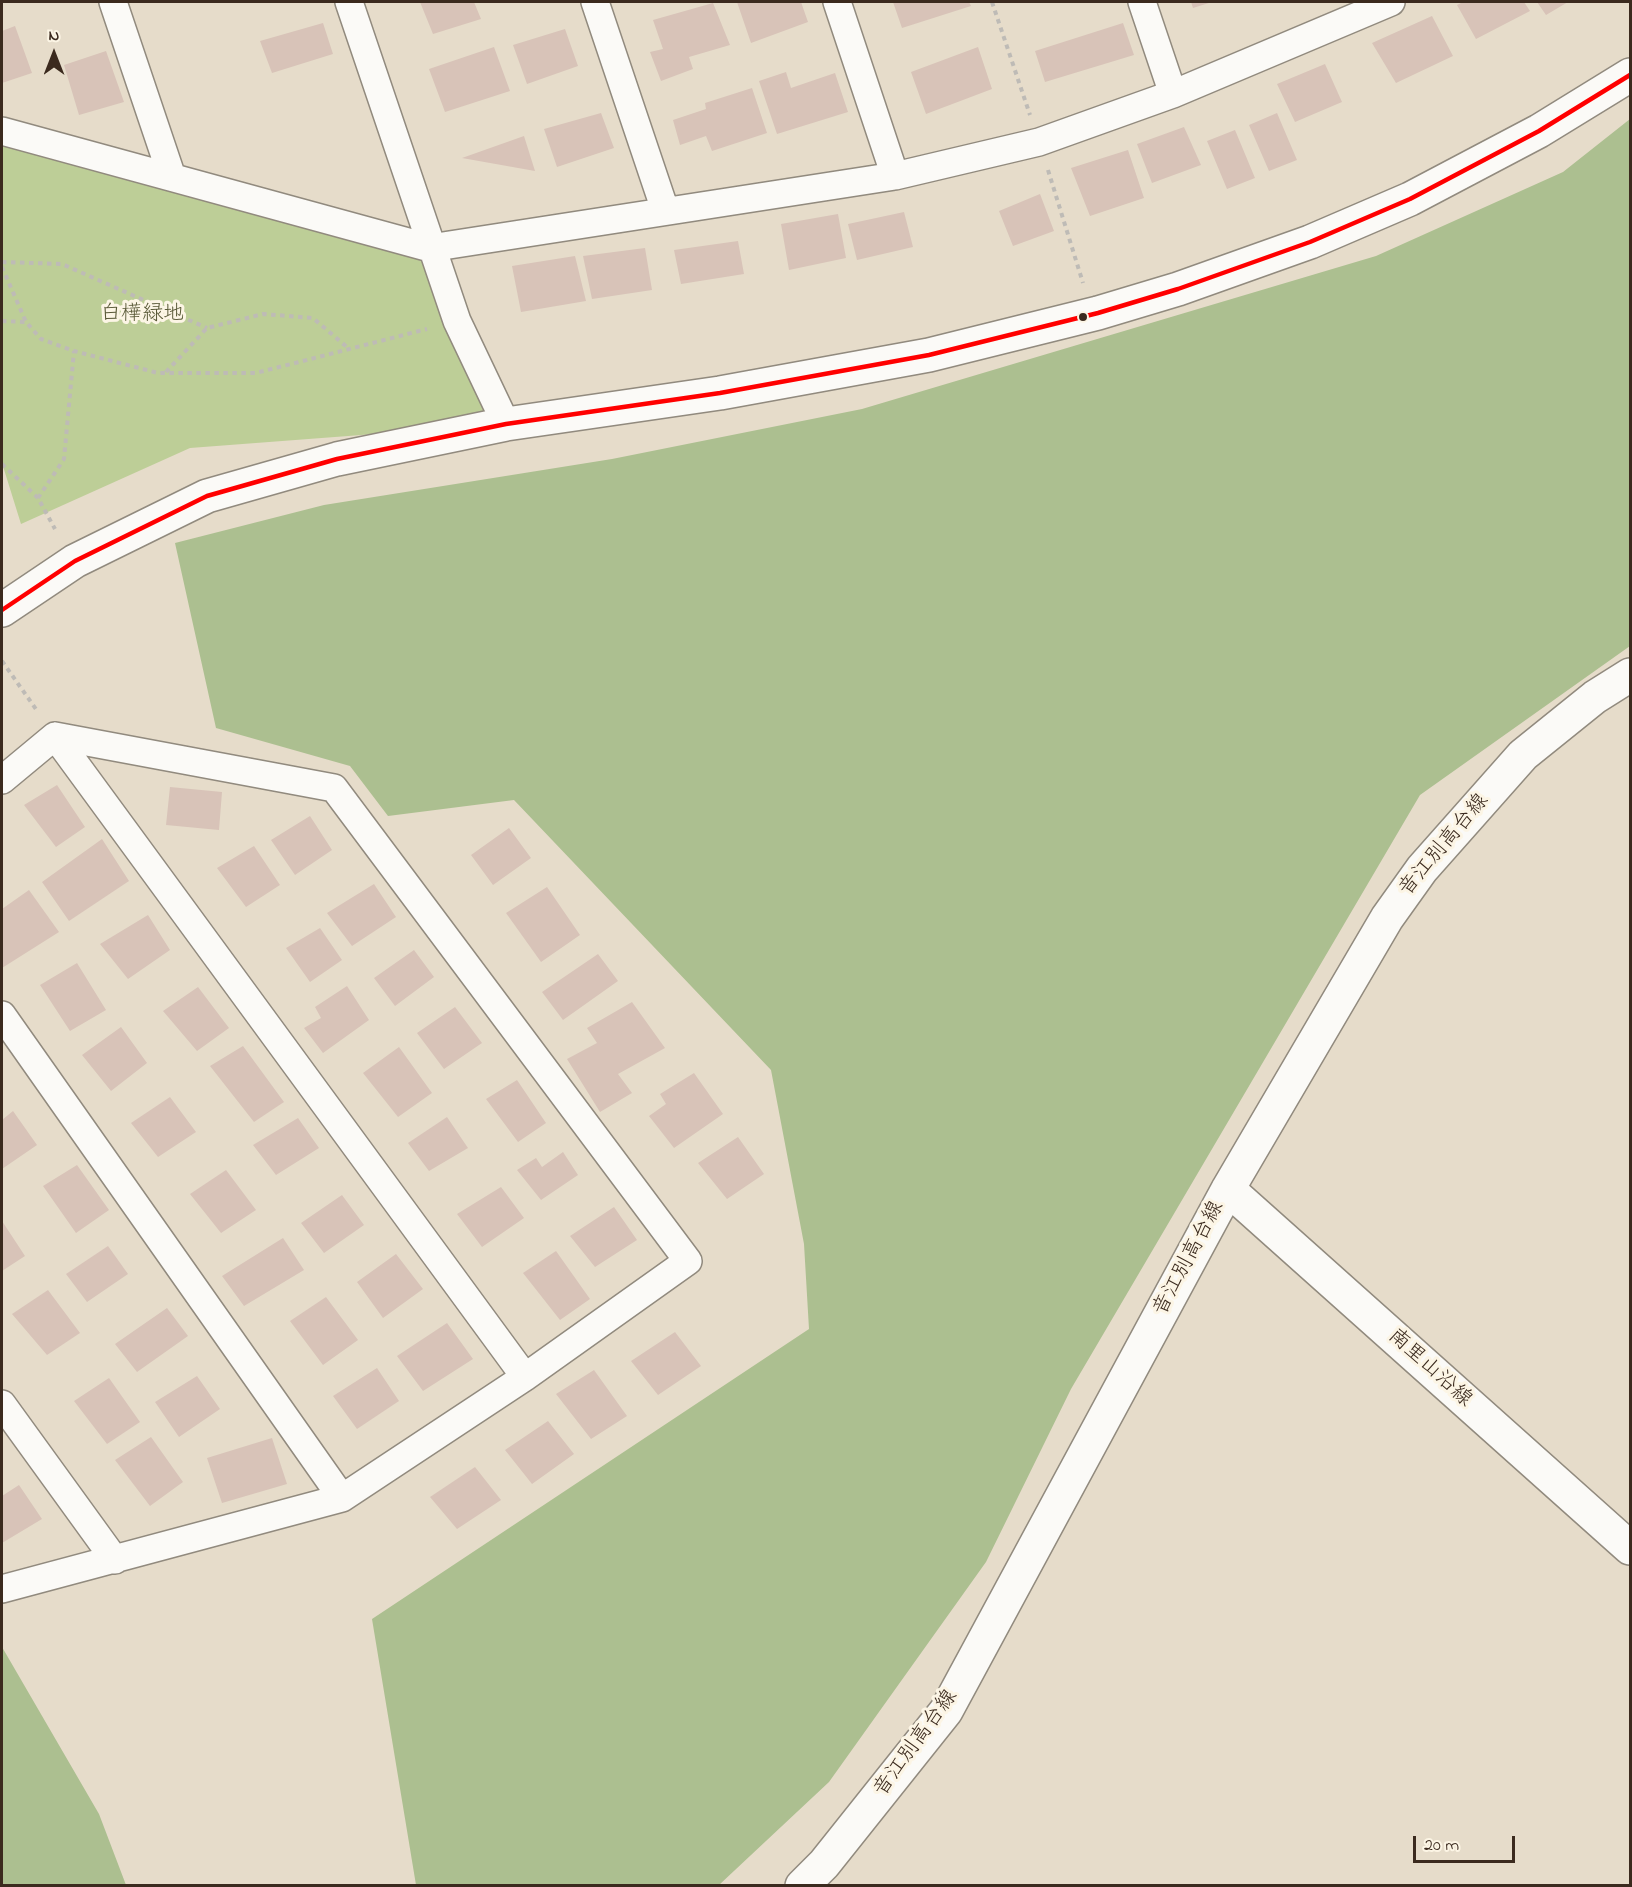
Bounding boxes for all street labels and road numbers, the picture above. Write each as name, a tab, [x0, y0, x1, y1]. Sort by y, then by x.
street label: 音江別高台線	[1395, 790, 1495, 902]
street label: 音江別高台線	[1149, 1197, 1231, 1321]
street label: 南里山沿線	[1382, 1325, 1476, 1413]
street label: 音江別高台線	[870, 1686, 964, 1802]

